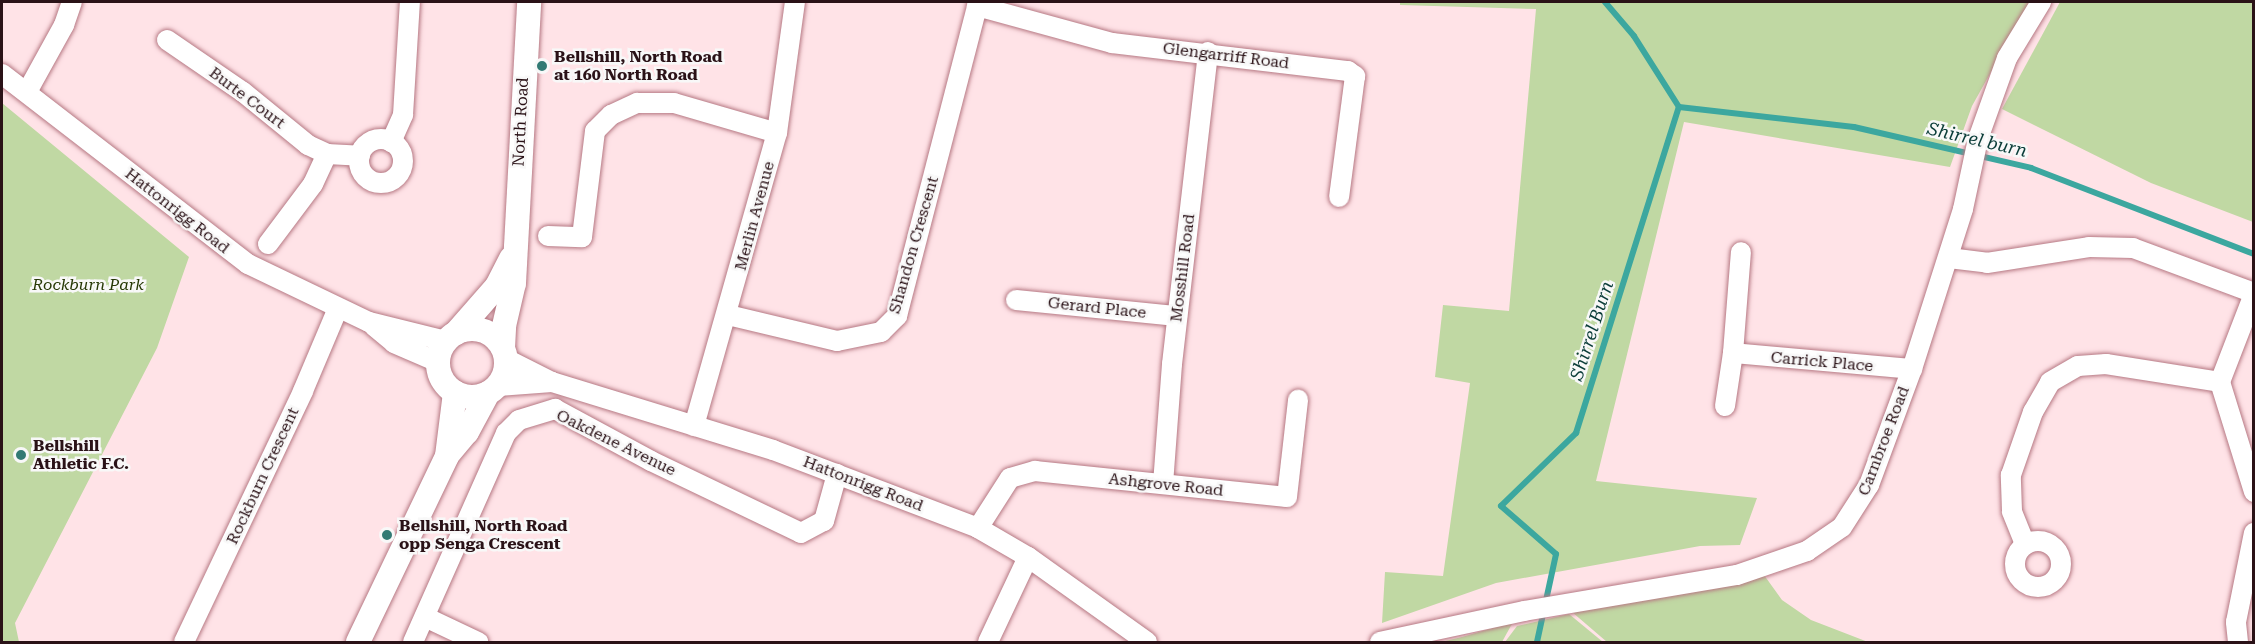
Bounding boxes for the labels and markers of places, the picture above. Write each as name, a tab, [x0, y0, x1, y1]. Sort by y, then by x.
place label: Bellshill, North Road at 160 North Road	[554, 47, 722, 85]
marker: Bellshill, North Road at 160 North Road	[535, 59, 549, 73]
place label: Bellshill Athletic F.C.	[33, 436, 129, 474]
marker: Bellshill Athletic F.C.	[14, 448, 28, 462]
place label: Bellshill, North Road opp Senga Crescent	[399, 516, 567, 554]
marker: Bellshill, North Road opp Senga Crescent	[380, 528, 394, 542]

